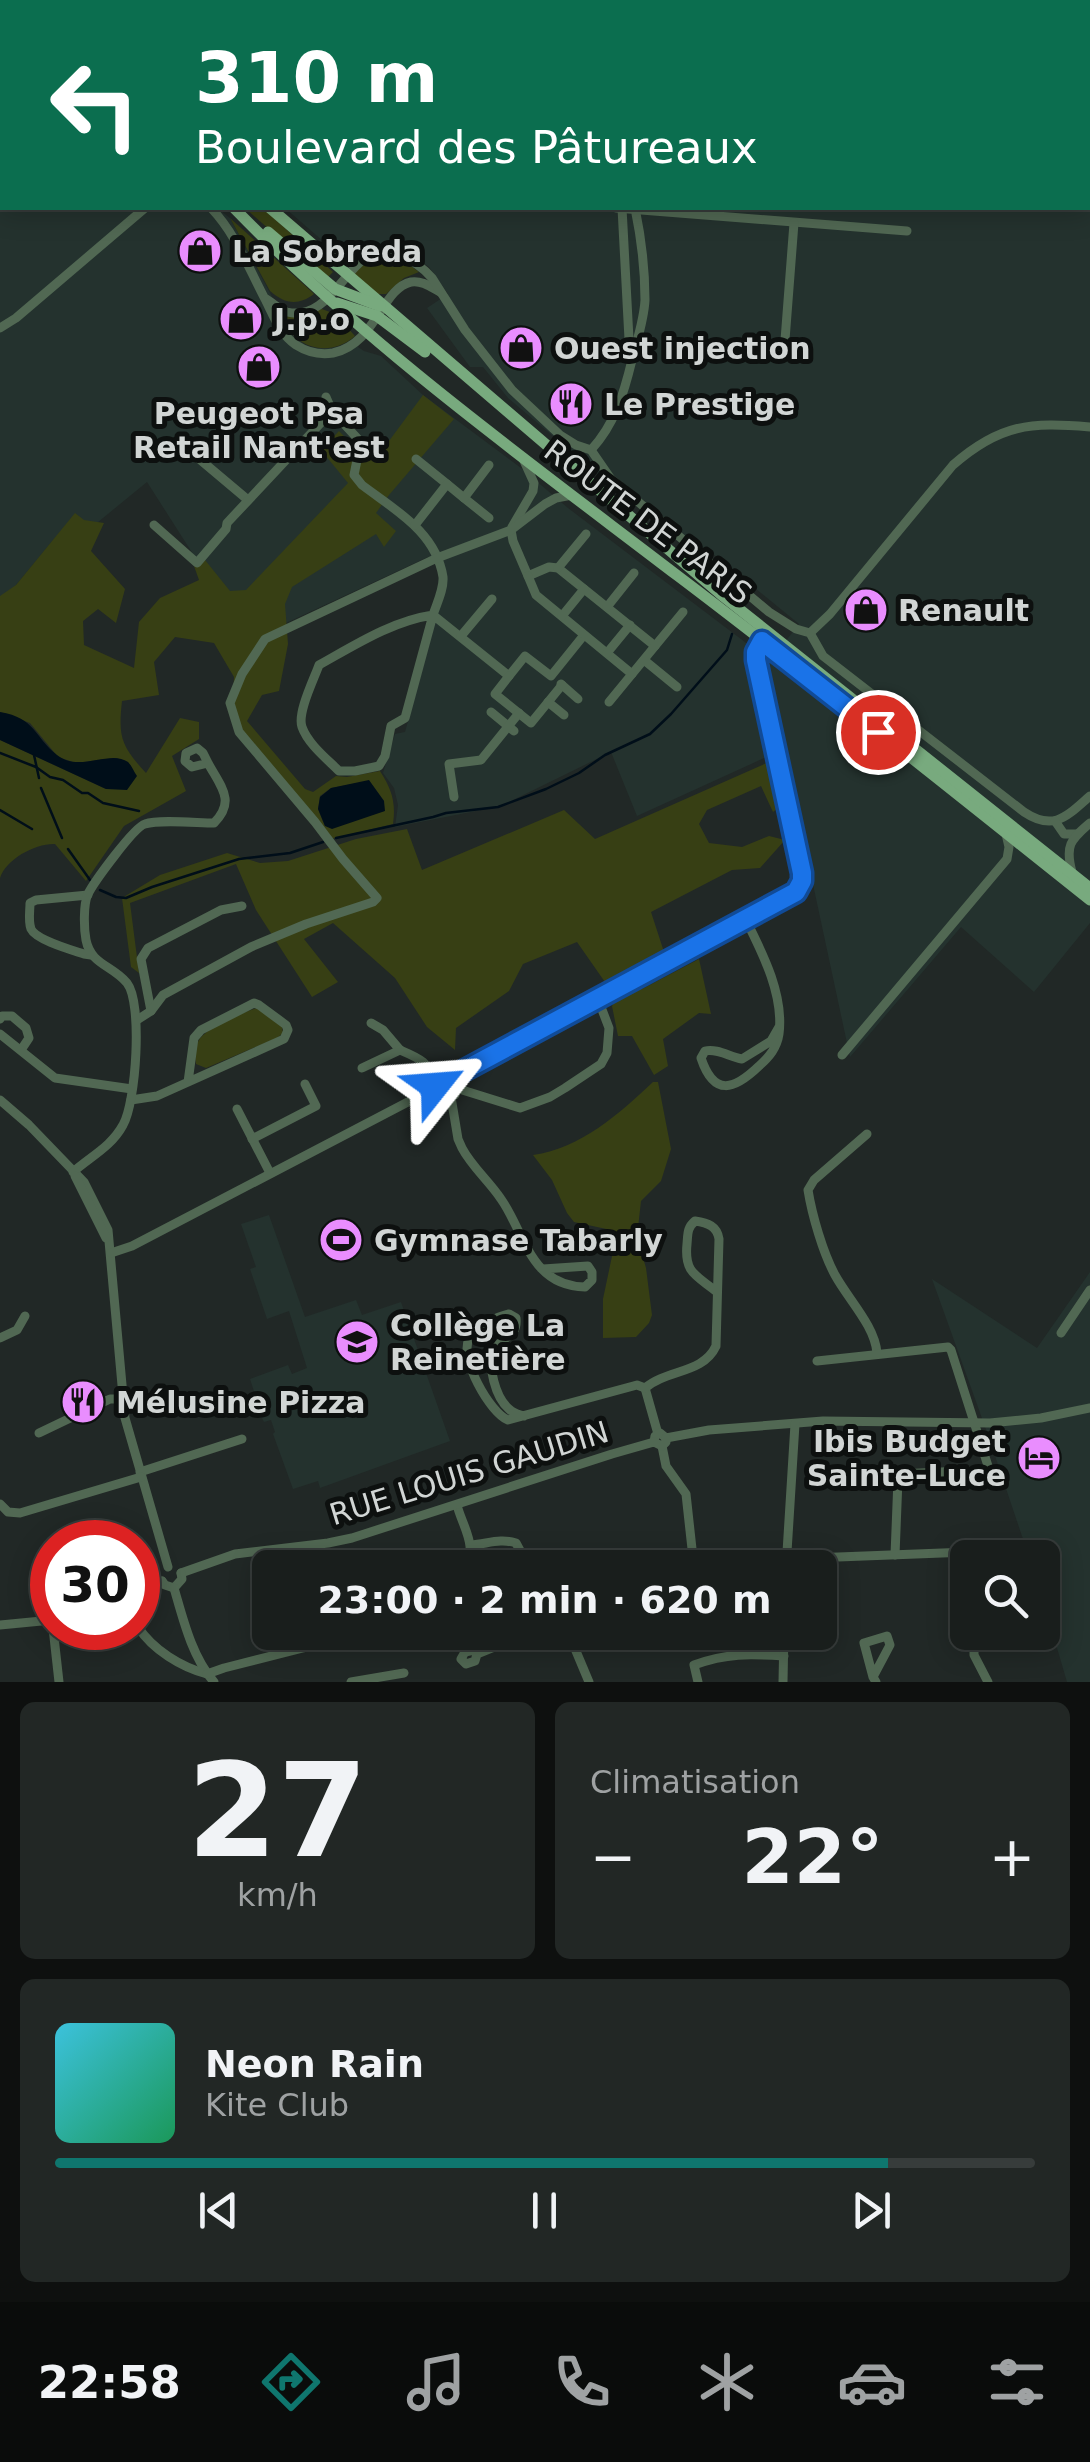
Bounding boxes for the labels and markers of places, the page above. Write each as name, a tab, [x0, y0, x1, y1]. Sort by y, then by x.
shop icon: La Sobreda	[177, 228, 223, 274]
place label: La Sobreda	[232, 234, 422, 269]
shop icon: J.p.o	[218, 296, 264, 342]
place label: J.p.o	[272, 302, 350, 337]
shop icon: Ouest injection	[498, 325, 544, 371]
place label: Ouest injection	[554, 331, 811, 366]
shop icon: Peugeot Psa Retail Nant'est	[236, 344, 282, 390]
restaurant icon: Le Prestige	[548, 381, 594, 427]
place label: Le Prestige	[604, 387, 795, 422]
place label: Peugeot Psa Retail Nant'est	[133, 396, 385, 465]
shop icon: Renault	[843, 587, 889, 633]
place label: Renault	[898, 593, 1029, 628]
pin	[836, 690, 921, 775]
sports icon: Gymnase Tabarly	[318, 1217, 364, 1263]
place label: Gymnase Tabarly	[374, 1223, 663, 1258]
place label: Collège La Reinetière	[390, 1308, 566, 1377]
school or university icon: Collège La Reinetière	[334, 1319, 380, 1365]
restaurant icon: Mélusine Pizza	[60, 1379, 106, 1425]
place label: Mélusine Pizza	[116, 1385, 366, 1420]
place label: Ibis Budget Sainte-Luce	[807, 1424, 1006, 1493]
hotel icon: Ibis Budget Sainte-Luce	[1016, 1435, 1062, 1481]

